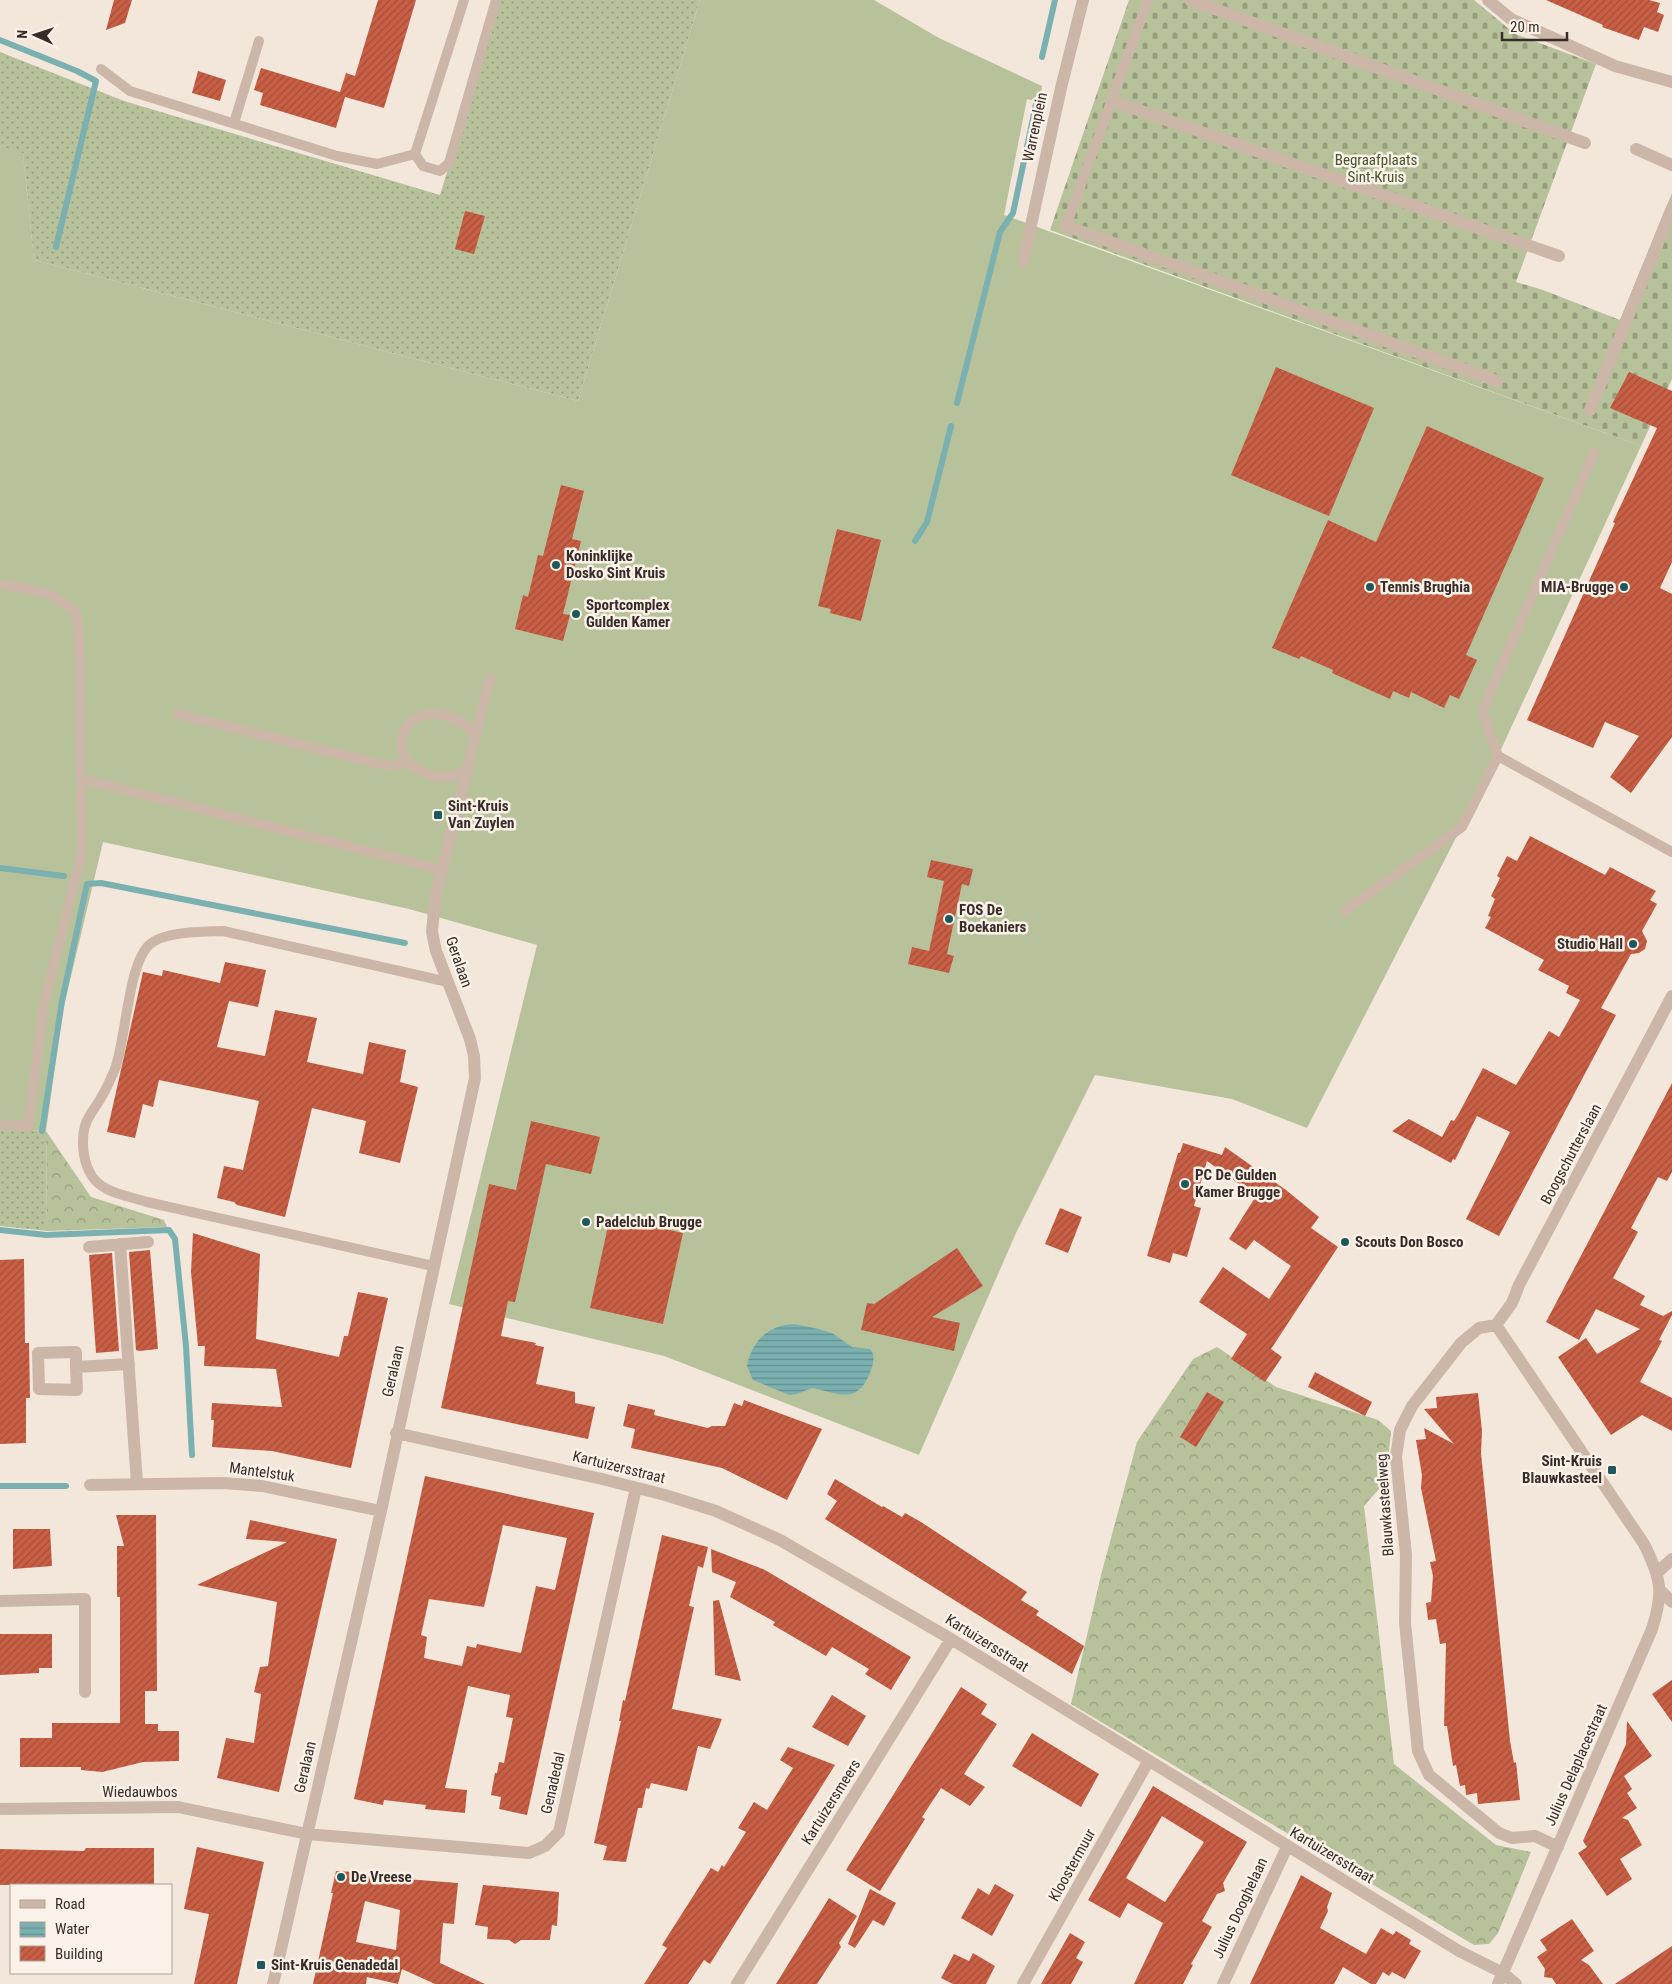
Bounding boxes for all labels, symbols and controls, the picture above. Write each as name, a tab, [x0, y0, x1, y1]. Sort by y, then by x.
north arrow	[10, 10, 60, 60]
scale bar	[1502, 10, 1567, 42]
text: 20 m	[1510, 18, 1540, 36]
text: N	[14, 30, 30, 39]
street label: Warrenplein	[1019, 91, 1051, 163]
park label: Begraafplaats Sint-Kruis	[1335, 151, 1417, 186]
place label: Koninklijke Dosko Sint Kruis	[566, 547, 666, 582]
marker: Koninklijke Dosko Sint Kruis	[550, 559, 562, 571]
place label: Tennis Brughia	[1380, 578, 1470, 596]
place label: MIA-Brugge	[1541, 578, 1614, 596]
marker: Tennis Brughia	[1364, 581, 1376, 593]
marker: MIA-Brugge	[1618, 581, 1630, 593]
place label: Sportcomplex Gulden Kamer	[586, 596, 670, 631]
marker: Sportcomplex Gulden Kamer	[570, 608, 582, 620]
place label: Sint-Kruis Van Zuylen	[448, 797, 514, 832]
marker: Sint-Kruis Van Zuylen	[432, 809, 444, 821]
place label: FOS De Boekaniers	[959, 901, 1027, 936]
marker: FOS De Boekaniers	[943, 913, 955, 925]
street label: Geralaan	[442, 934, 476, 990]
place label: Studio Hall	[1557, 935, 1623, 953]
marker: Studio Hall	[1627, 938, 1639, 950]
street label: Boogschutterslaan	[1537, 1101, 1605, 1207]
place label: PC De Gulden Kamer Brugge	[1195, 1166, 1280, 1201]
marker: PC De Gulden Kamer Brugge	[1179, 1178, 1191, 1190]
place label: Padelclub Brugge	[596, 1213, 702, 1231]
marker: Padelclub Brugge	[580, 1216, 592, 1228]
place label: Scouts Don Bosco	[1355, 1233, 1464, 1251]
marker: Scouts Don Bosco	[1339, 1236, 1351, 1248]
street label: Geralaan	[378, 1343, 408, 1399]
street label: Kartuizersstraat	[571, 1447, 667, 1487]
place label: Sint-Kruis Blauwkasteel	[1522, 1452, 1602, 1487]
street label: Blauwkasteelweg	[1372, 1453, 1398, 1557]
street label: Mantelstuk	[228, 1458, 296, 1486]
marker: Sint-Kruis Blauwkasteel	[1606, 1464, 1618, 1476]
street label: Kartuizersstraat	[942, 1610, 1032, 1676]
street label: Julius Delaplacestraat	[1541, 1701, 1611, 1829]
street label: Geralaan	[290, 1739, 320, 1795]
street label: Genadedal	[537, 1750, 569, 1816]
street label: Kartuizersmeers	[798, 1756, 864, 1848]
street label: Wiedauwbos	[102, 1783, 178, 1801]
street label: Kartuizersstraat	[1287, 1823, 1377, 1887]
street label: Kloostermuur	[1045, 1825, 1099, 1904]
street label: Julius Dooghelaan	[1209, 1855, 1271, 1961]
place label: De Vreese	[351, 1868, 412, 1886]
marker: De Vreese	[335, 1871, 347, 1883]
legend	[10, 1884, 172, 1974]
text: Road	[55, 1895, 85, 1913]
text: Water	[55, 1920, 90, 1938]
text: Building	[55, 1945, 103, 1963]
place label: Sint-Kruis Genadedal	[271, 1956, 398, 1974]
marker: Sint-Kruis Genadedal	[255, 1959, 267, 1971]

